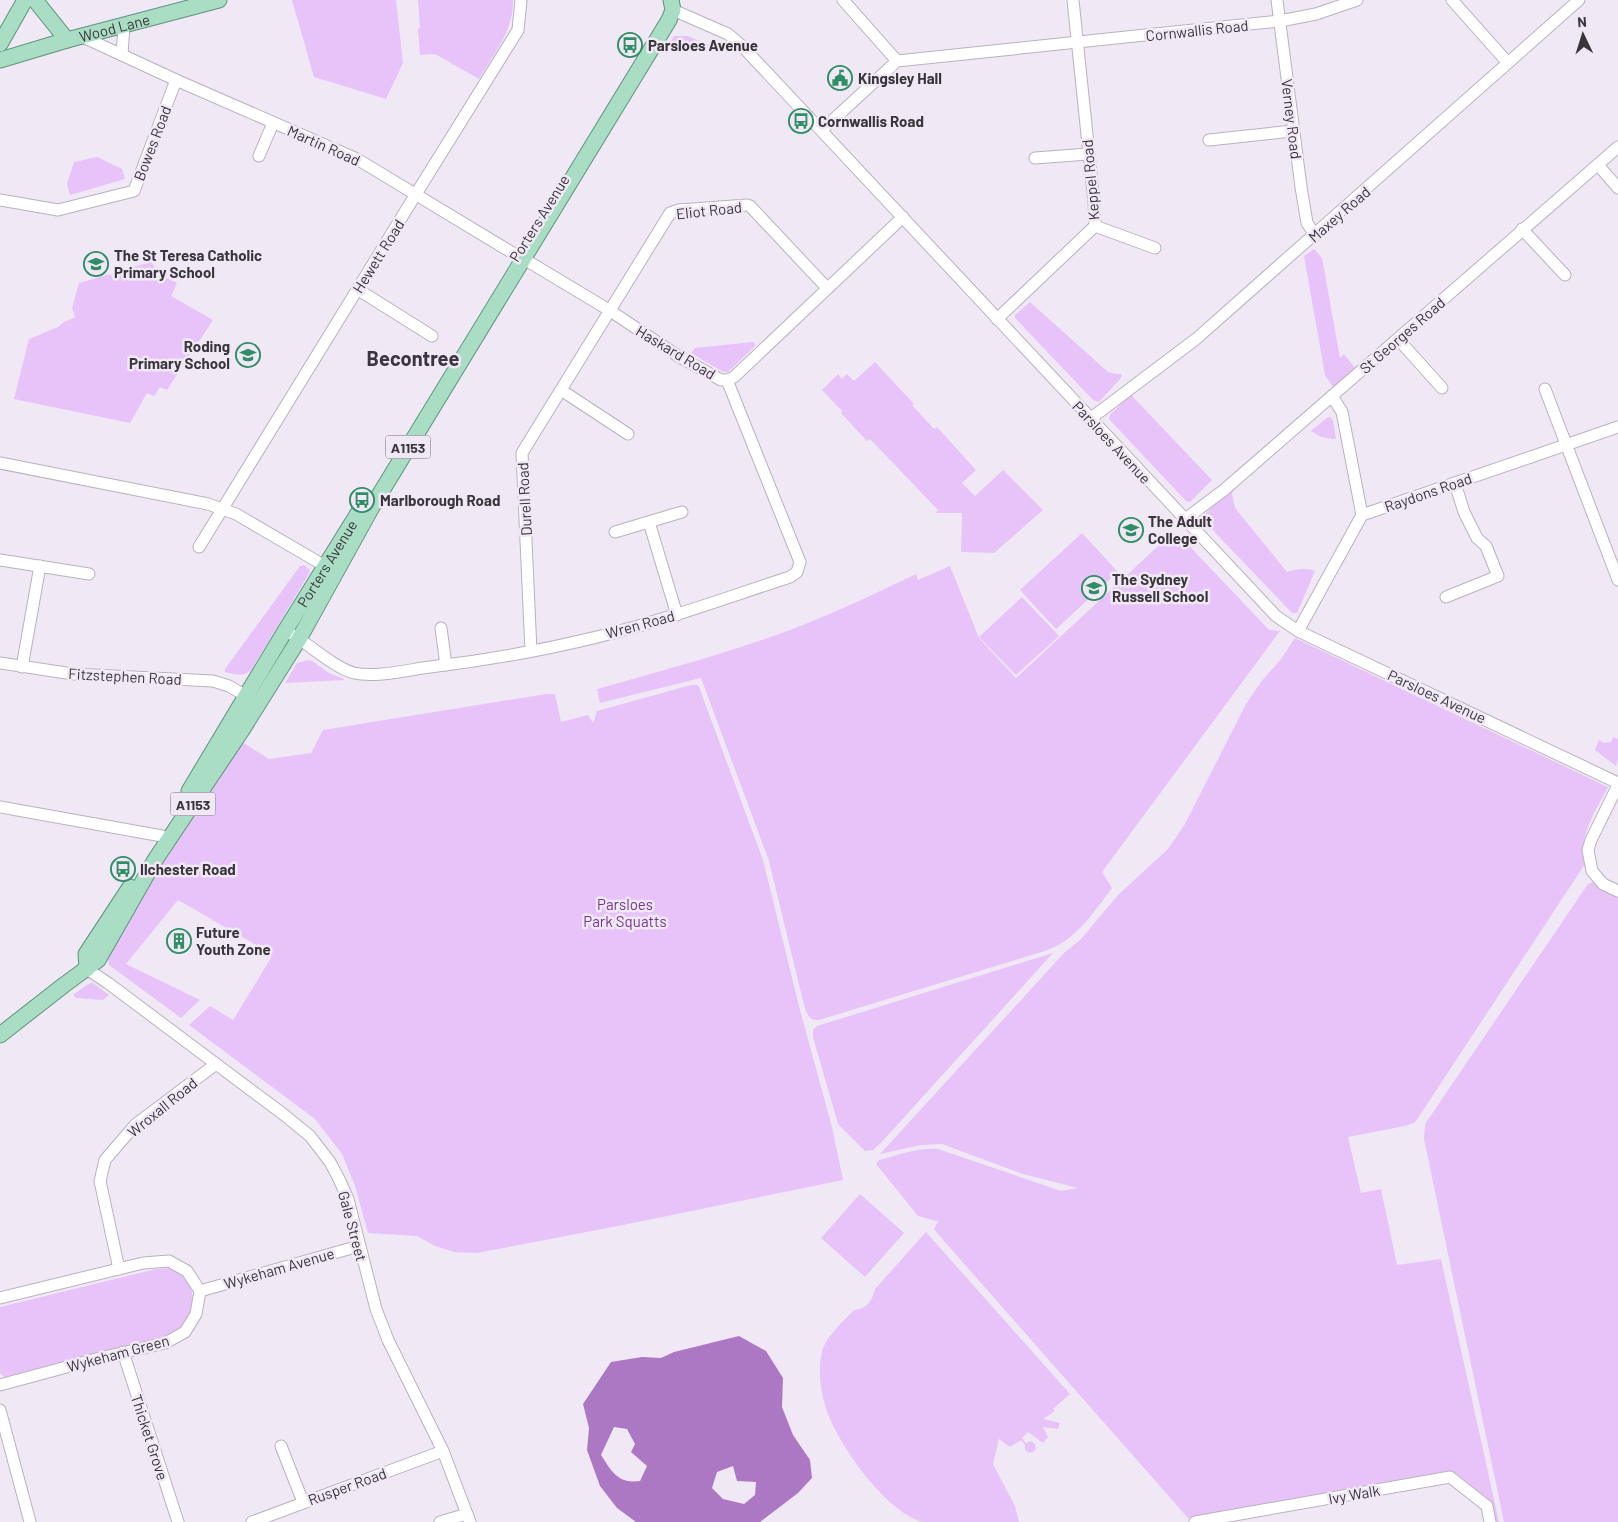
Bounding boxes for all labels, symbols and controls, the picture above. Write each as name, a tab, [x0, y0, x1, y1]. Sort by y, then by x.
street label: Wood Lane	[77, 10, 152, 45]
north arrow	[1558, 10, 1608, 60]
text: N	[1577, 13, 1587, 30]
street label: Cornwallis Road	[1145, 16, 1249, 44]
bus stop icon: Parsloes Avenue	[617, 32, 643, 58]
place label: Parsloes Avenue	[648, 36, 758, 54]
public building icon: Kingsley Hall	[827, 65, 853, 91]
place label: Kingsley Hall	[858, 69, 942, 87]
street label: Verney Road	[1278, 78, 1306, 160]
street label: Bowes Road	[129, 103, 175, 183]
bus stop icon: Cornwallis Road	[788, 108, 814, 134]
place label: Cornwallis Road	[818, 112, 924, 130]
street label: Martin Road	[285, 121, 363, 169]
street label: Keppel Road	[1078, 139, 1102, 221]
street label: Porters Avenue	[505, 171, 573, 265]
street label: Maxey Road	[1304, 182, 1374, 246]
street label: Eliot Road	[675, 198, 743, 222]
street label: Hewett Road	[348, 216, 408, 296]
place label: The St Teresa Catholic Primary School	[114, 246, 262, 281]
school or university icon: The St Teresa Catholic Primary School	[83, 251, 109, 277]
street label: St Georges Road	[1356, 293, 1448, 377]
street label: Haskard Road	[633, 321, 719, 383]
place label: Roding Primary School	[129, 337, 230, 372]
school or university icon: Roding Primary School	[235, 342, 261, 368]
district label: Becontree	[367, 346, 460, 370]
street label: Parsloes Avenue	[1069, 397, 1155, 487]
road number: A1153	[386, 436, 430, 458]
street label: Durell Road	[513, 462, 535, 536]
street label: Raydons Road	[1382, 469, 1474, 515]
bus stop icon: Marlborough Road	[349, 487, 375, 513]
place label: Marlborough Road	[380, 491, 500, 509]
place label: The Adult College	[1148, 512, 1212, 547]
street label: Porters Avenue	[293, 517, 361, 610]
school or university icon: The Adult College	[1118, 517, 1144, 543]
place label: The Sydney Russell School	[1112, 570, 1208, 605]
school or university icon: The Sydney Russell School	[1081, 575, 1107, 601]
street label: Wren Road	[604, 606, 676, 642]
street label: Fitzstephen Road	[68, 664, 182, 688]
street label: Parsloes Avenue	[1385, 665, 1489, 727]
road number: A1153	[170, 792, 216, 816]
bus stop icon: Ilchester Road	[110, 856, 136, 882]
place label: Ilchester Road	[140, 860, 236, 878]
park label: Parsloes Park Squatts	[583, 895, 667, 930]
place label: Future Youth Zone	[196, 923, 271, 958]
building icon: Future Youth Zone	[166, 928, 192, 954]
street label: Wroxall Road	[124, 1073, 200, 1141]
street label: Gale Street	[335, 1189, 371, 1263]
street label: Wykeham Avenue	[222, 1244, 336, 1292]
street label: Wykeham Green	[65, 1331, 171, 1375]
street label: Thicket Grove	[128, 1392, 172, 1482]
street label: Rusper Road	[305, 1463, 389, 1509]
street label: Ivy Walk	[1327, 1481, 1382, 1507]

